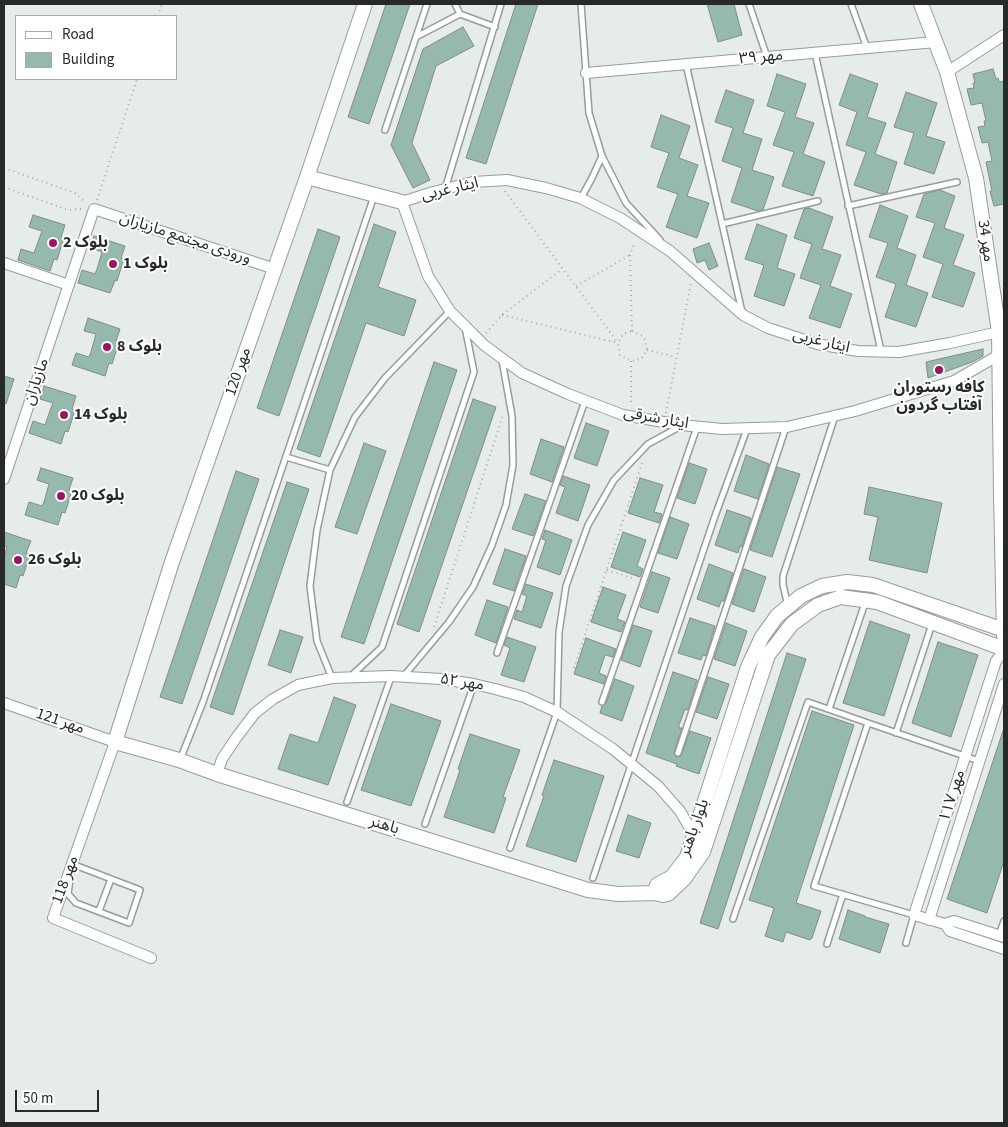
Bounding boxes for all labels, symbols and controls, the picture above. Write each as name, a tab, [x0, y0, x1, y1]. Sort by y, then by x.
legend	[15, 15, 178, 80]
text: Road	[62, 24, 94, 45]
street label: مهر ۳۹	[738, 47, 784, 69]
text: Building	[62, 49, 114, 70]
street label: ایثار غربی	[419, 174, 481, 206]
street label: ورودی مجتمع مازیاران	[117, 209, 253, 269]
street label: مهر 34	[973, 219, 997, 263]
place label: بلوک 2	[63, 233, 108, 253]
marker: بلوک 2	[47, 237, 59, 249]
place label: بلوک 1	[123, 254, 168, 274]
marker: بلوک 1	[107, 258, 119, 270]
street label: ایثار غربی	[790, 326, 852, 358]
place label: بلوک 8	[117, 337, 162, 357]
marker: بلوک 8	[101, 341, 113, 353]
street label: مهر 120	[222, 345, 256, 399]
street label: مازیاران	[20, 356, 54, 408]
marker: کافه رستوران آفتاب گردون	[933, 364, 945, 376]
place label: کافه رستوران آفتاب گردون	[893, 378, 985, 416]
street label: ایثار شرقی	[622, 404, 690, 434]
place label: بلوک 14	[74, 405, 128, 425]
marker: بلوک 14	[58, 409, 70, 421]
place label: بلوک 20	[71, 486, 125, 506]
marker: بلوک 20	[55, 490, 67, 502]
place label: بلوک 26	[28, 550, 82, 570]
marker: بلوک 26	[12, 554, 24, 566]
street label: مهر ۵۲	[439, 670, 485, 696]
street label: مهر 121	[33, 705, 87, 739]
street label: مهر ۱۱۷	[936, 768, 970, 824]
street label: بلوار باهنر	[676, 797, 714, 859]
street label: باهنر	[367, 812, 401, 840]
street label: مهر 118	[48, 853, 84, 907]
scale bar	[18, 1080, 101, 1112]
text: 50 m	[23, 1088, 53, 1109]

